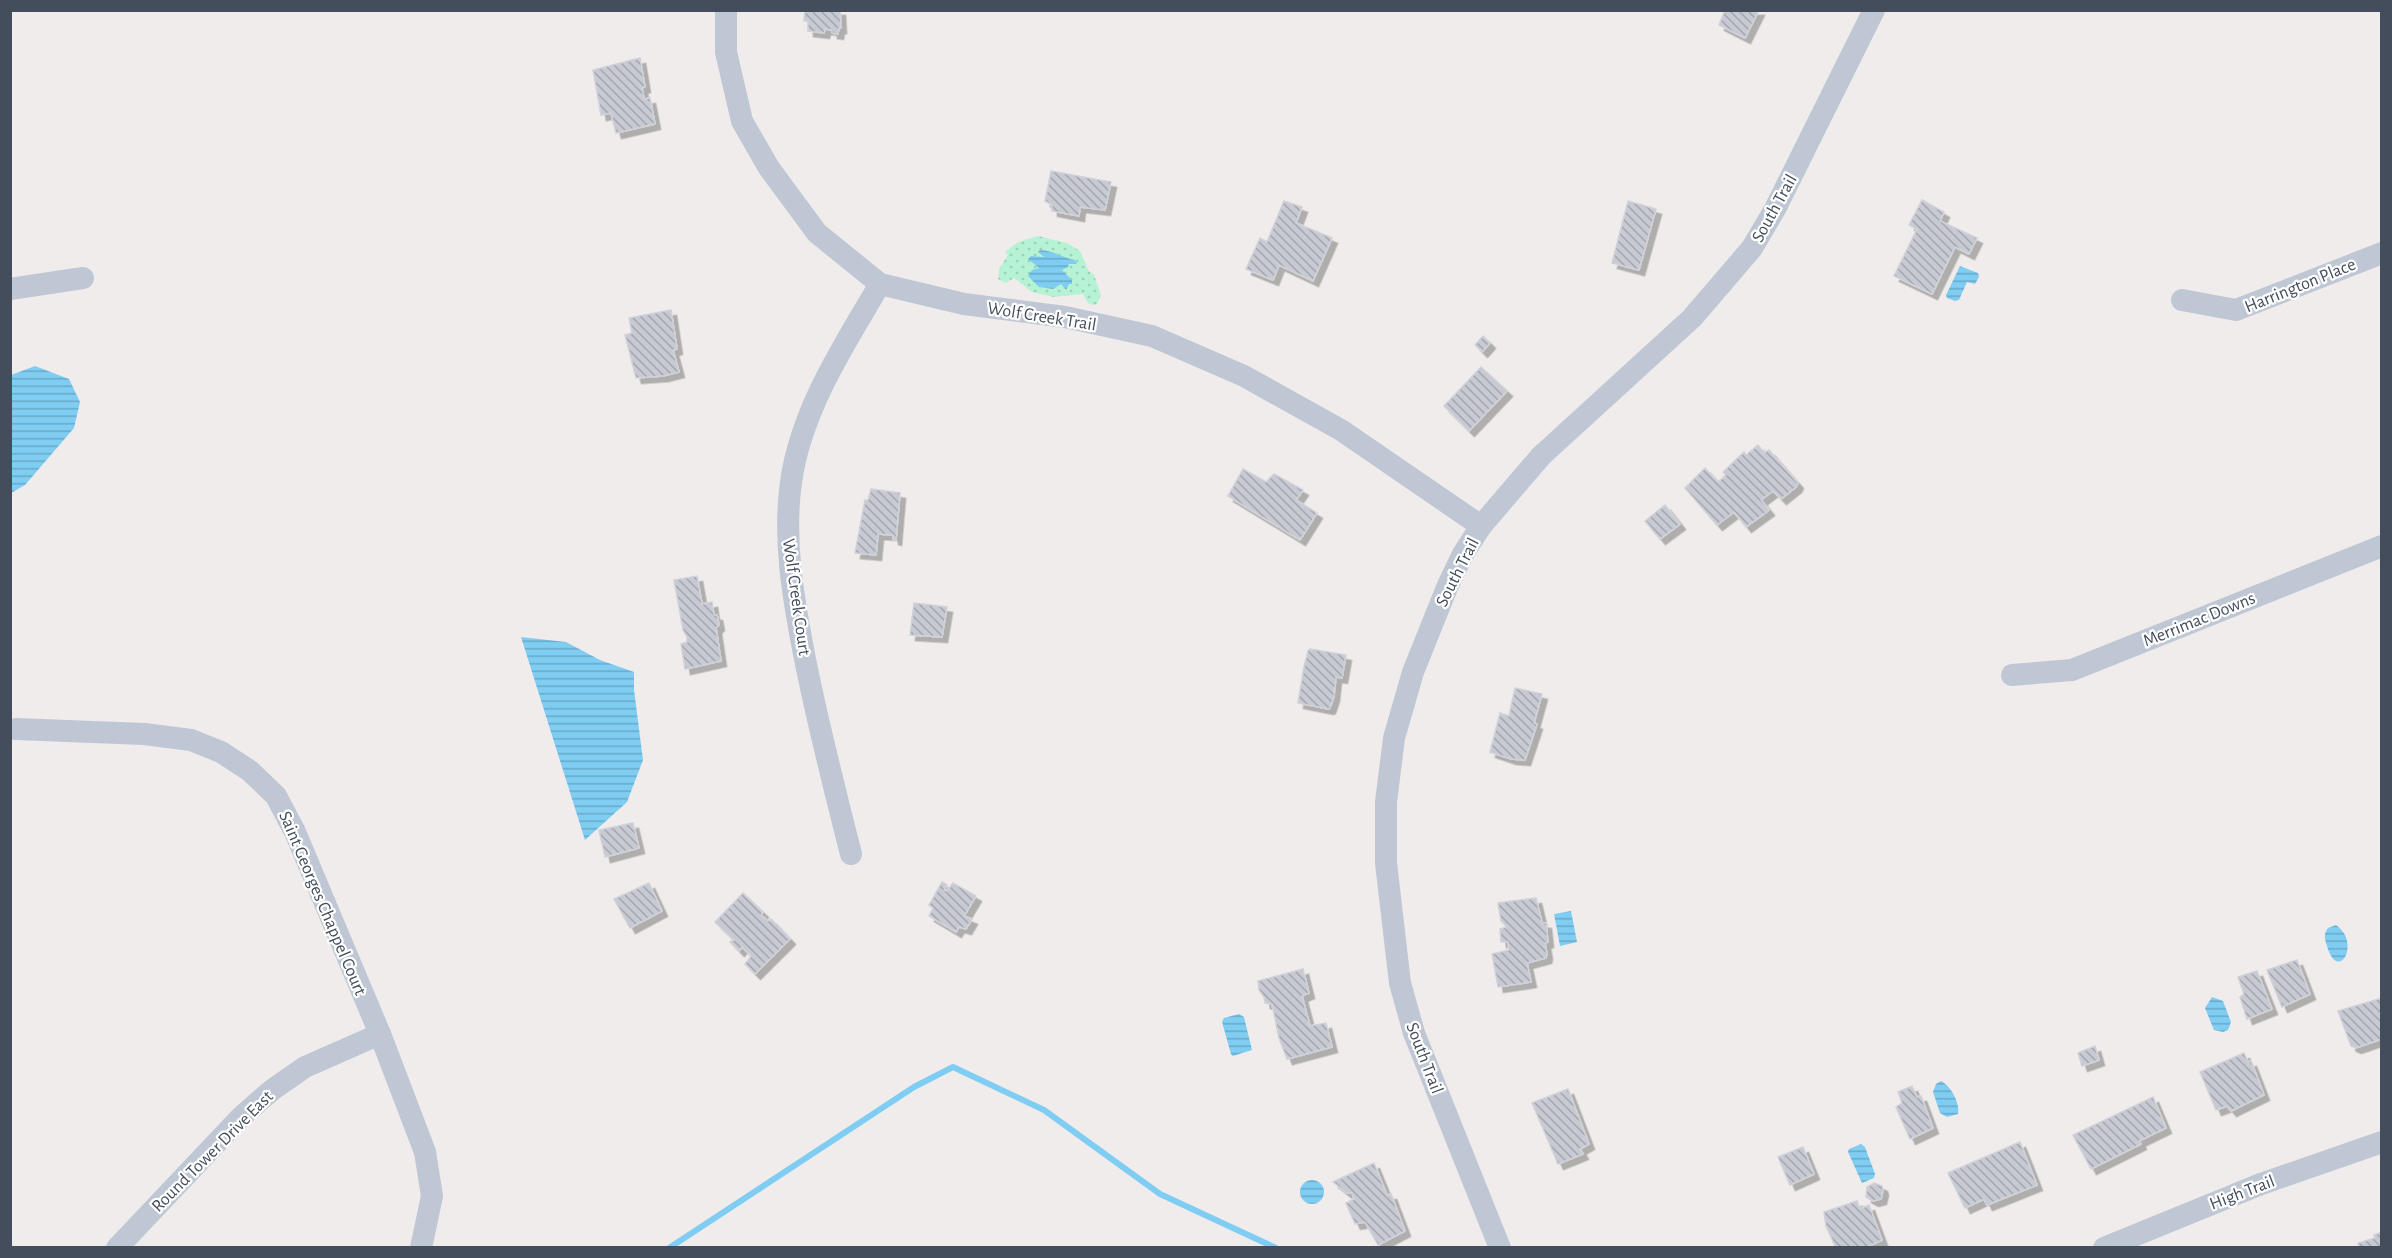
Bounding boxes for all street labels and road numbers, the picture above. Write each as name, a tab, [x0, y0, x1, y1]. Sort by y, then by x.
street label: South Trail	[1749, 171, 1801, 245]
street label: Harrington Place	[2242, 256, 2358, 316]
street label: Wolf Creek Trail	[986, 299, 1098, 334]
street label: South Trail	[1433, 535, 1483, 610]
street label: Wolf Creek Court	[779, 537, 813, 657]
street label: Merrimac Downs	[2141, 589, 2258, 651]
street label: Saint Georges Chappel Court	[275, 809, 369, 998]
street label: South Trail	[1402, 1020, 1446, 1096]
street label: Round Tower Drive East	[149, 1087, 277, 1216]
street label: High Trail	[2207, 1172, 2277, 1214]

